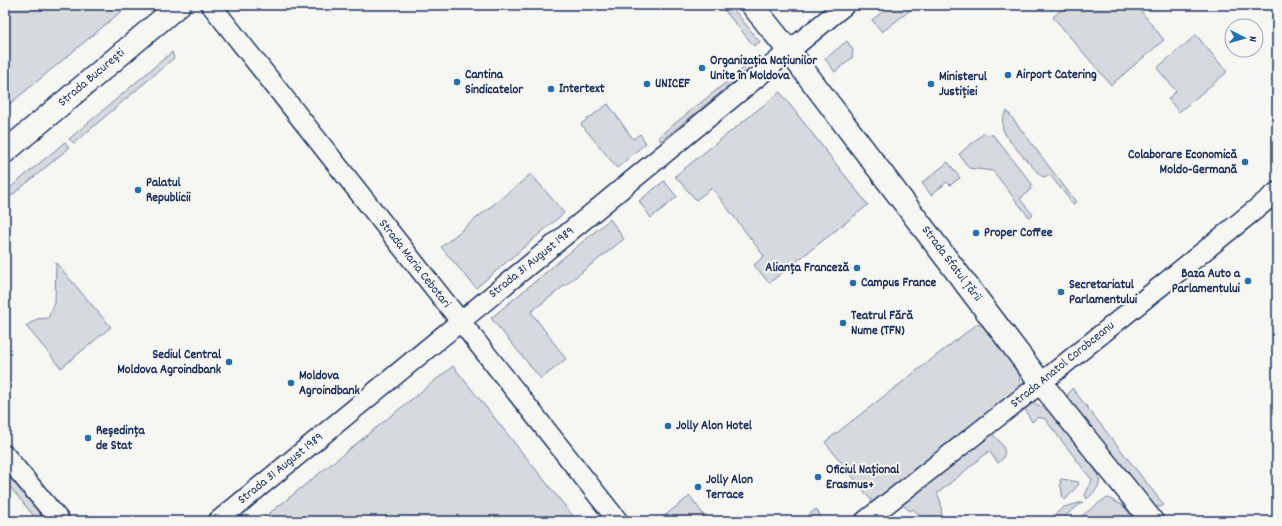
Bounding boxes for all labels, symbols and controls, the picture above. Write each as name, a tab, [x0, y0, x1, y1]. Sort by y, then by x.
north arrow	[1224, 18, 1264, 58]
text: N	[1244, 35, 1260, 43]
street label: Strada București	[54, 44, 130, 112]
place label: Organizația Națiunilor Unite în Moldova	[710, 52, 818, 86]
marker: Organizația Națiunilor Unite în Moldova	[697, 63, 707, 73]
place label: Cantina Sindicatelor	[465, 66, 524, 100]
place label: Airport Catering	[1016, 66, 1097, 85]
place label: Ministerul Justiției	[939, 68, 988, 102]
marker: Airport Catering	[1003, 70, 1013, 80]
place label: UNICEF	[655, 75, 690, 94]
marker: Cantina Sindicatelor	[452, 77, 462, 87]
marker: UNICEF	[642, 79, 652, 89]
marker: Ministerul Justiției	[926, 79, 936, 89]
place label: Intertext	[559, 80, 605, 99]
marker: Intertext	[546, 84, 556, 94]
place label: Colaborare Economică Moldo-Germană	[1128, 146, 1238, 180]
marker: Colaborare Economică Moldo-Germană	[1240, 157, 1250, 167]
place label: Palatul Republicii	[146, 174, 191, 208]
marker: Palatul Republicii	[133, 185, 143, 195]
street label: Strada Maria Cebotari	[373, 215, 455, 313]
street label: Strada 31 August 1989	[485, 222, 579, 304]
street label: Strada Sfatul Țării	[916, 222, 986, 306]
place label: Proper Coffee	[984, 224, 1053, 243]
marker: Proper Coffee	[971, 228, 981, 238]
place label: Alianța Franceză	[765, 259, 849, 278]
marker: Alianța Franceză	[852, 263, 862, 273]
place label: Baza Auto a Parlamentului	[1172, 265, 1241, 299]
place label: Campus France	[861, 274, 936, 293]
place label: Secretariatul Parlamentului	[1069, 276, 1138, 310]
marker: Baza Auto a Parlamentului	[1243, 276, 1253, 286]
marker: Campus France	[848, 278, 858, 288]
marker: Secretariatul Parlamentului	[1056, 287, 1066, 297]
place label: Teatrul Fără Nume (TFN)	[851, 307, 913, 341]
street label: Strada Anatol Corobceanu	[1007, 317, 1119, 413]
marker: Teatrul Fără Nume (TFN)	[838, 318, 848, 328]
place label: Sediul Central Moldova Agroindbank	[117, 346, 222, 380]
marker: Sediul Central Moldova Agroindbank	[224, 357, 234, 367]
place label: Moldova Agroindbank	[299, 367, 361, 401]
marker: Moldova Agroindbank	[286, 378, 296, 388]
place label: Jolly Alon Hotel	[676, 417, 753, 436]
marker: Jolly Alon Hotel	[663, 421, 673, 431]
place label: Reședința de Stat	[96, 422, 146, 456]
street label: Strada 31 August 1989	[234, 428, 328, 510]
marker: Reședința de Stat	[83, 433, 93, 443]
place label: Oficiul Național Erasmus+	[826, 461, 900, 495]
place label: Jolly Alon Terrace	[706, 471, 753, 505]
marker: Oficiul Național Erasmus+	[813, 472, 823, 482]
marker: Jolly Alon Terrace	[693, 482, 703, 492]

